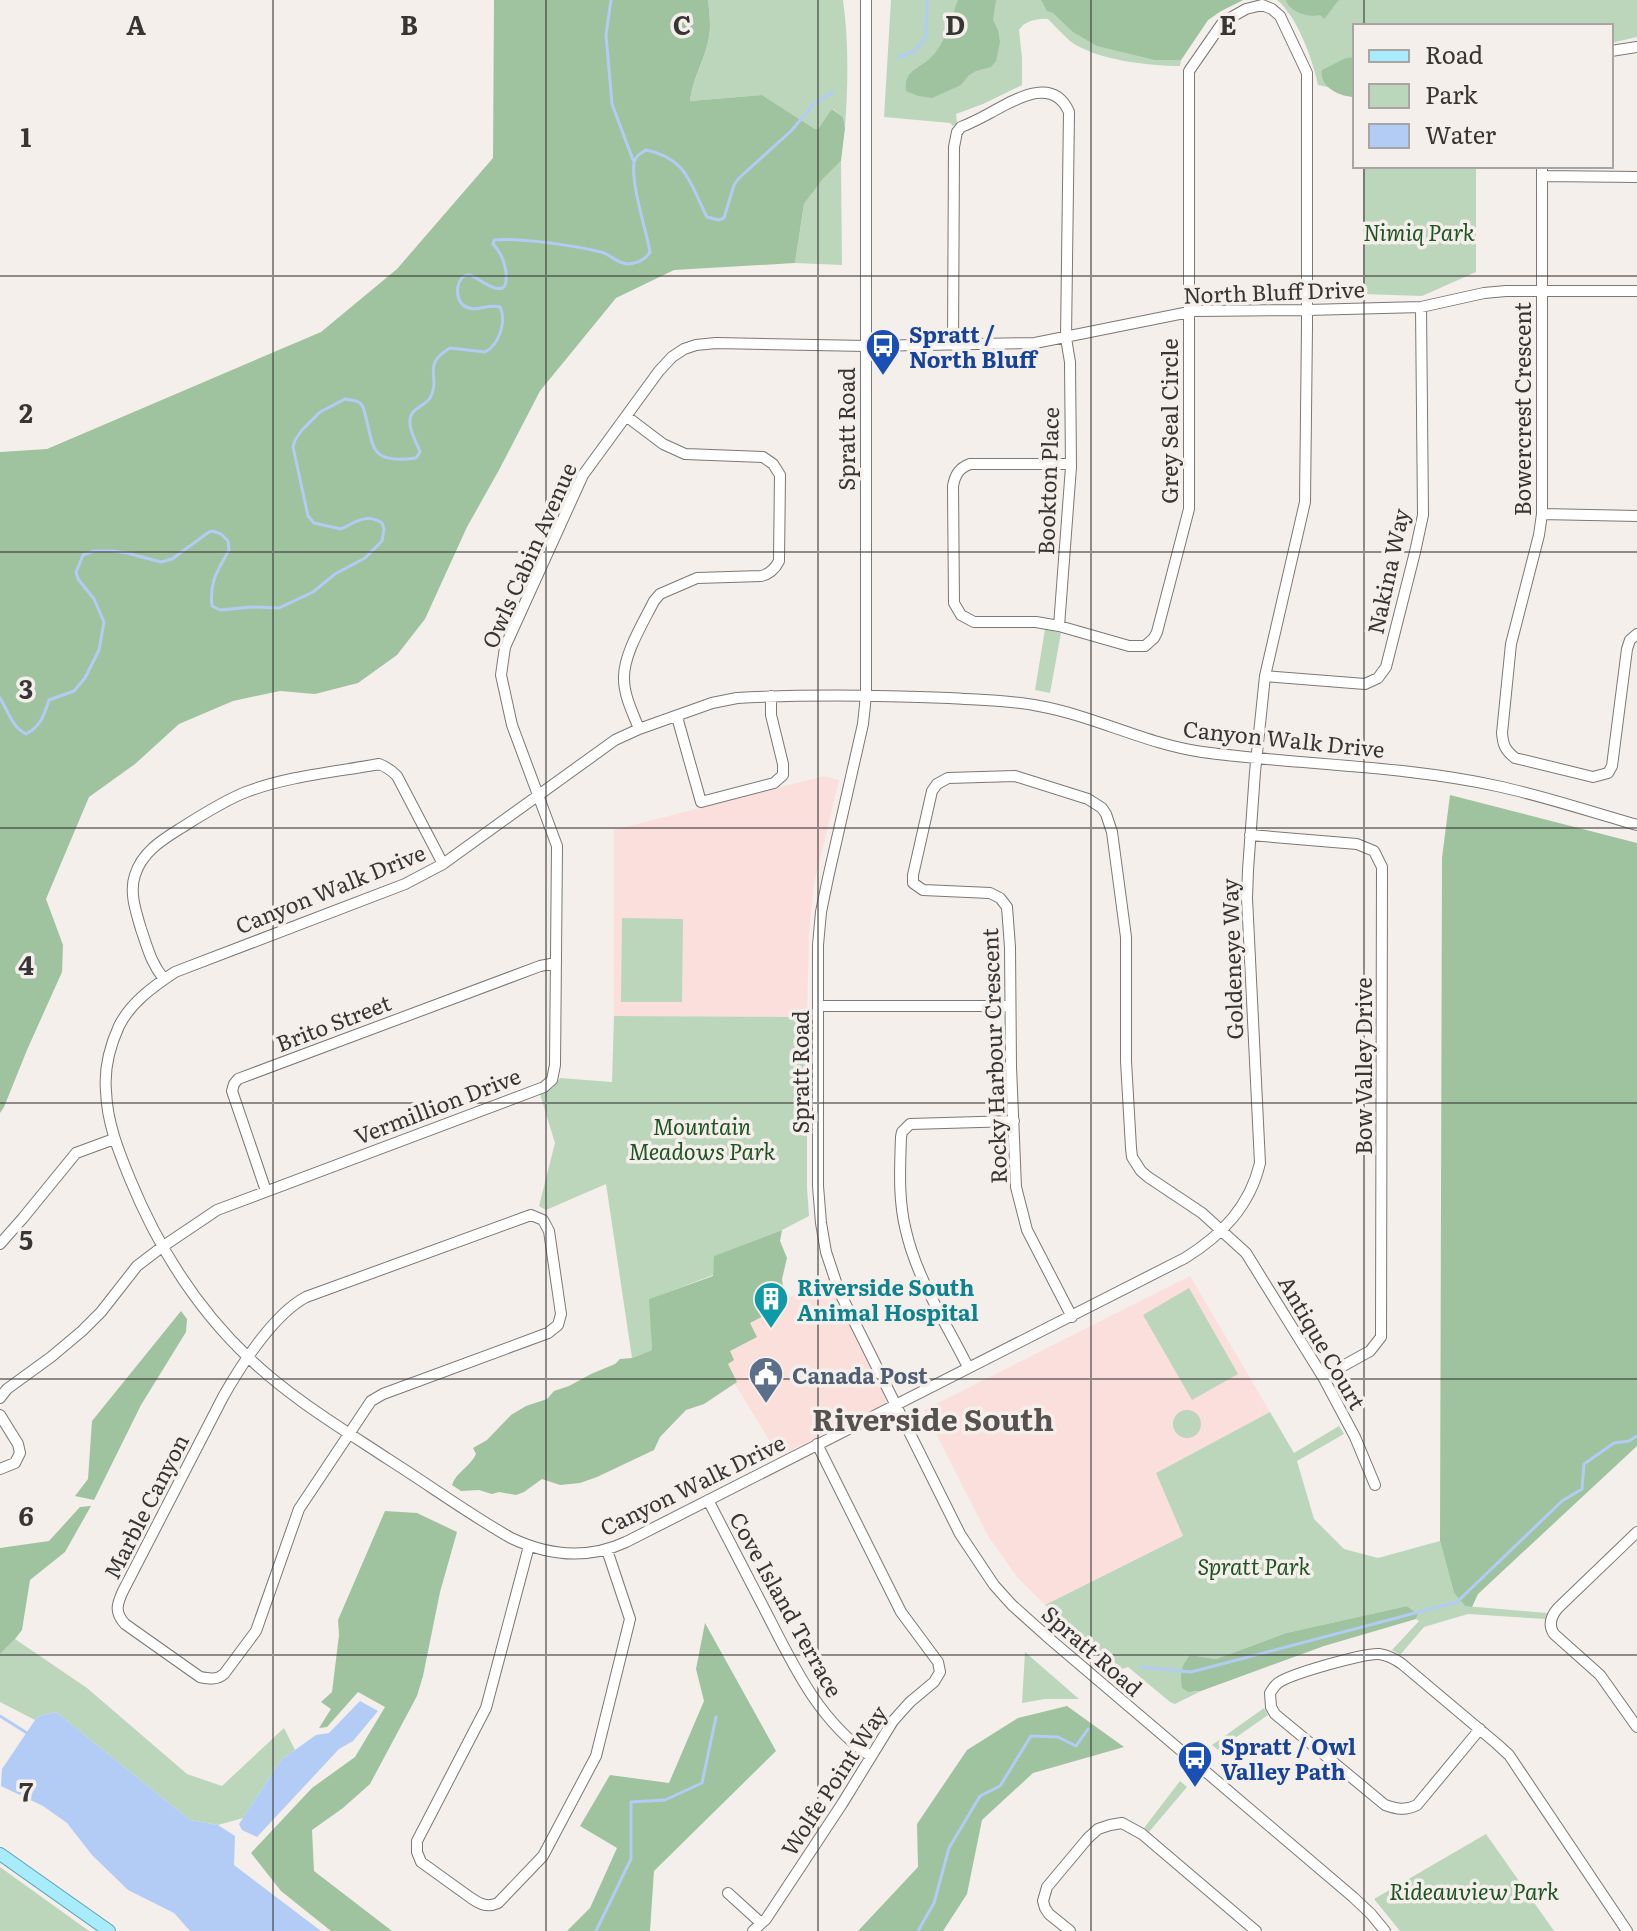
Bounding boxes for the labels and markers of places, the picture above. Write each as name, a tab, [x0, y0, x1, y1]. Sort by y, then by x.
place label: Spratt / North Bluff	[909, 317, 1039, 375]
bus stop icon: Spratt / North Bluff	[864, 327, 902, 377]
place label: Riverside South Animal Hospital	[797, 1270, 979, 1328]
building icon: Riverside South Animal Hospital	[752, 1280, 790, 1330]
public building icon: Canada Post	[747, 1355, 785, 1405]
place label: Canada Post	[792, 1358, 928, 1391]
place label: Spratt / Owl Valley Path	[1221, 1729, 1356, 1787]
bus stop icon: Spratt / Owl Valley Path	[1176, 1739, 1214, 1789]

